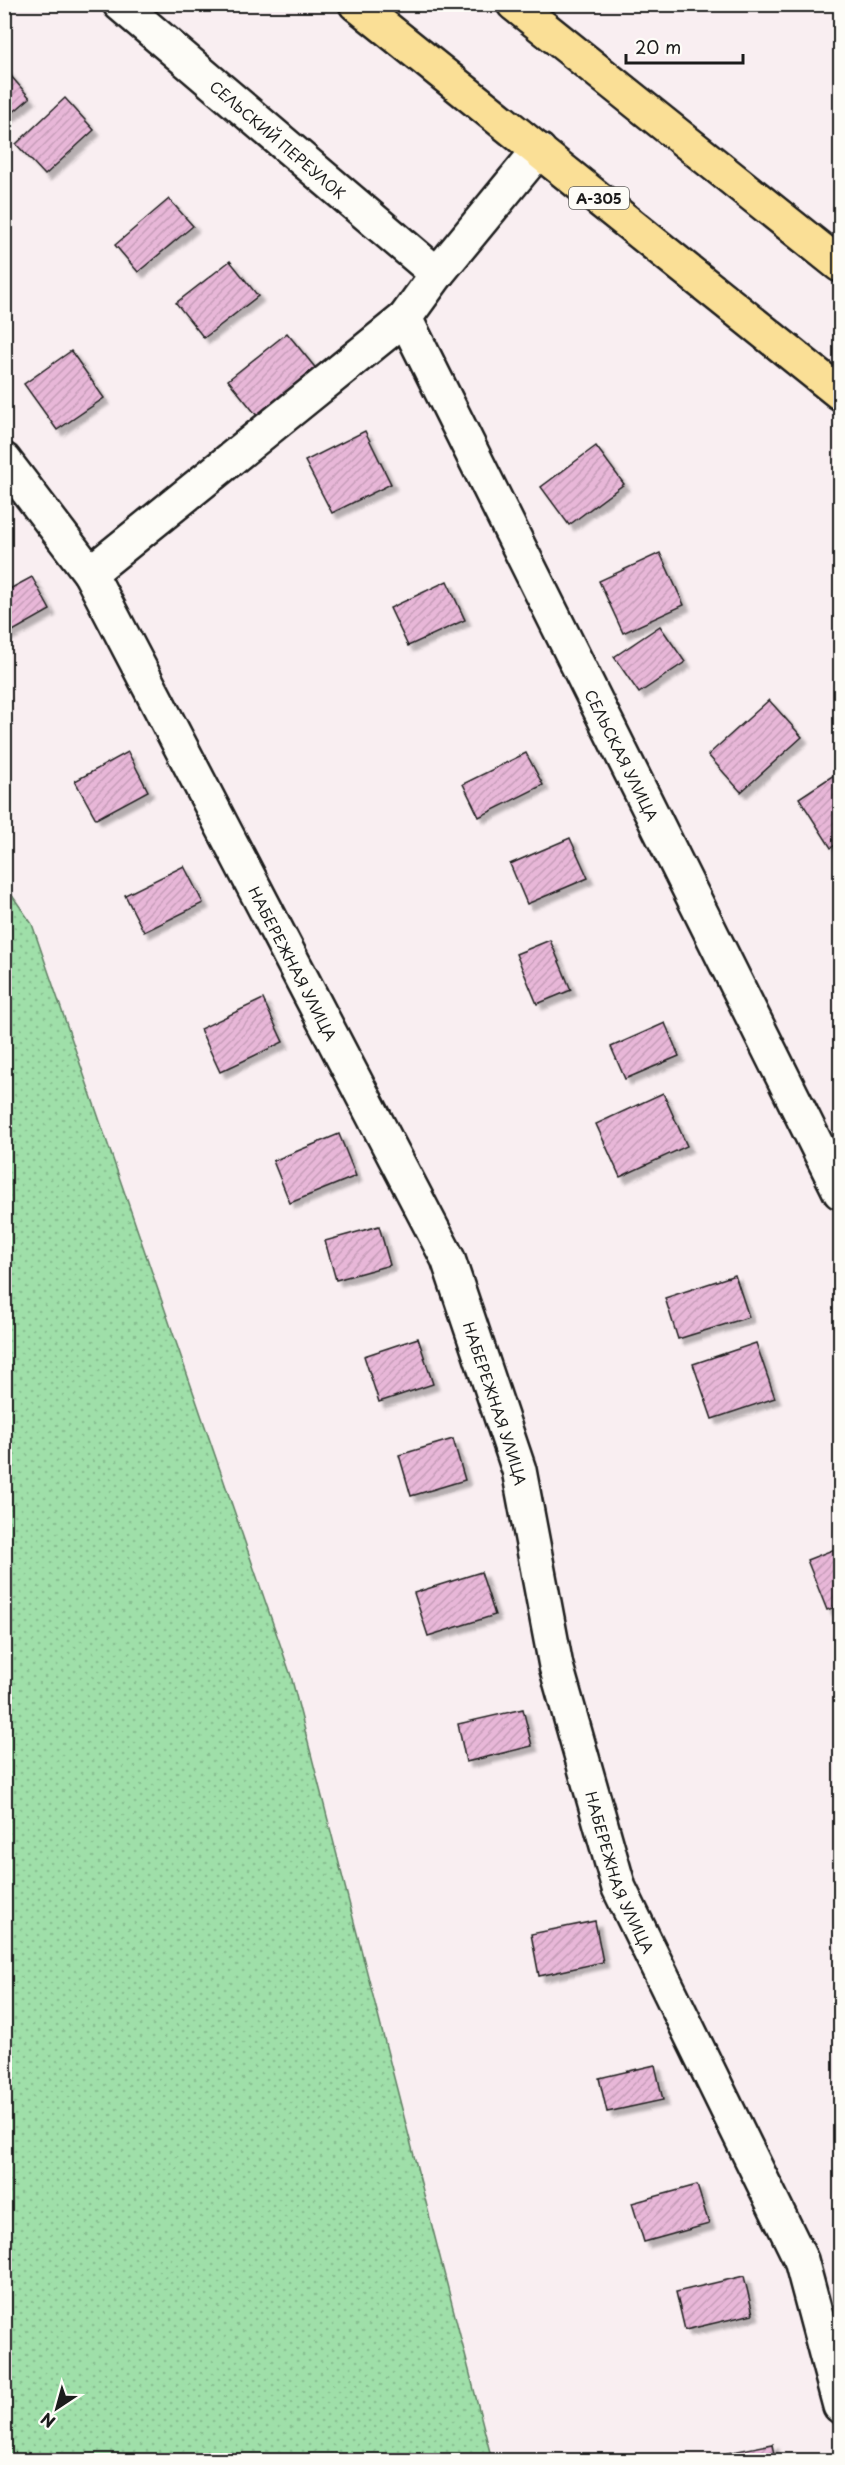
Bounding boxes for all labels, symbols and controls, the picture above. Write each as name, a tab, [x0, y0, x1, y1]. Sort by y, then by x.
scale bar	[626, 27, 743, 65]
text: 20 m	[635, 33, 681, 60]
street label: СЕЛЬСКИЙ ПЕРЕУЛОК	[205, 74, 352, 204]
road number: А-305	[569, 187, 629, 209]
street label: СЕЛЬСКАЯ УЛИЦА	[580, 685, 665, 825]
street label: НАБЕРЕЖНАЯ УЛИЦА	[244, 882, 343, 1044]
street label: НАБЕРЕЖНАЯ УЛИЦА	[458, 1318, 533, 1487]
street label: НАБЕРЕЖНАЯ УЛИЦА	[581, 1788, 661, 1957]
north arrow	[27, 2378, 87, 2438]
text: N	[35, 2408, 60, 2434]

